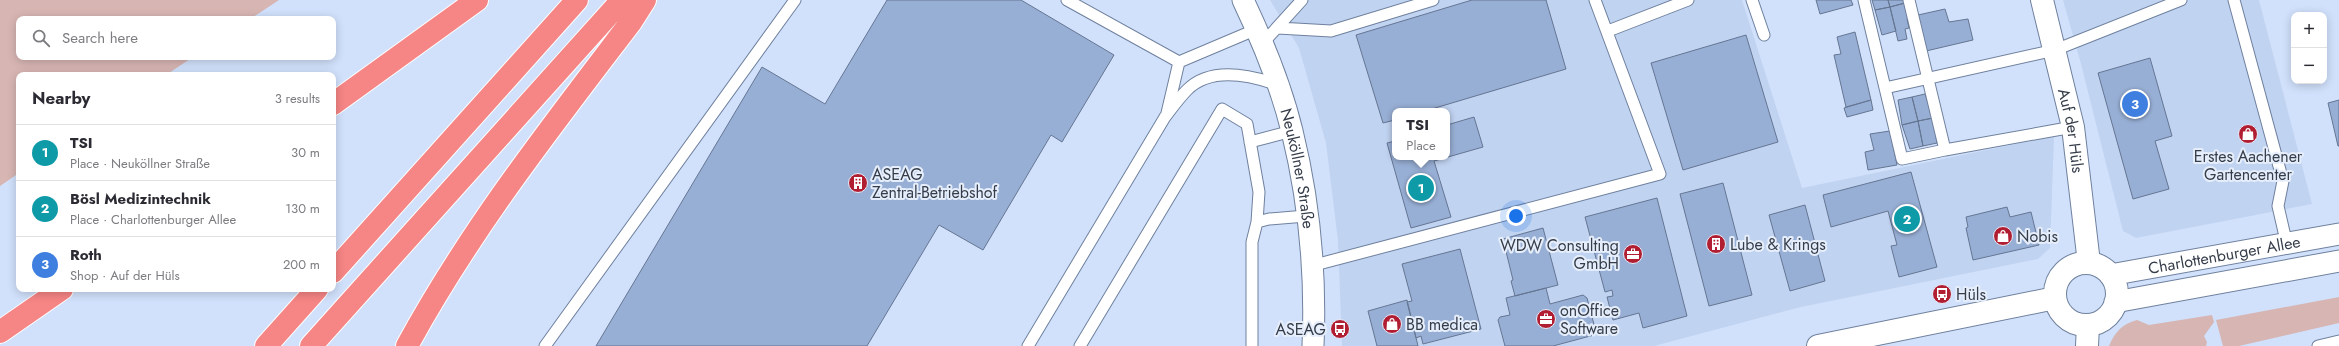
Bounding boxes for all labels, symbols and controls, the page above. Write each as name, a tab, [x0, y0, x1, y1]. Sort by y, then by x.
map controls	[2291, 12, 2327, 84]
button: +	[2291, 12, 2327, 48]
search box	[16, 16, 336, 60]
icon: search	[30, 27, 52, 49]
text: Search here	[62, 27, 138, 49]
button: −	[2291, 48, 2327, 84]
text: Nearby	[32, 86, 90, 110]
street label: Auf der Hüls	[2052, 86, 2089, 174]
text: 3 results	[275, 89, 320, 108]
pin: 3	[2122, 89, 2148, 119]
street label: Neuköllner Straße	[1274, 106, 1320, 230]
popup	[1392, 108, 1450, 160]
text: TSI	[1406, 114, 1429, 136]
shop icon: Erstes Aachener Gartencenter	[2237, 123, 2259, 145]
text: TSI	[70, 132, 93, 154]
text: Place	[1406, 136, 1436, 155]
text: 1	[42, 143, 48, 162]
text: 30 m	[291, 143, 320, 162]
place label: Erstes Aachener Gartencenter	[2194, 145, 2303, 186]
text: Place · Neuköllner Straße	[70, 154, 210, 173]
place label: ASEAG Zentral-Betriebshof	[872, 163, 998, 204]
building icon: ASEAG Zentral-Betriebshof	[847, 172, 869, 194]
pin: 1	[1408, 173, 1434, 203]
text: Bösl Medizintechnik	[70, 188, 211, 210]
text: 2	[41, 199, 49, 218]
text: 130 m	[285, 199, 320, 218]
pin: 2	[1894, 204, 1920, 234]
your location	[1506, 206, 1526, 226]
text: Place · Charlottenburger Allee	[70, 210, 236, 229]
shop icon: Nobis	[1992, 225, 2014, 247]
place label: Nobis	[2017, 225, 2058, 248]
street label: Charlottenburger Allee	[2146, 230, 2302, 280]
building icon: Lube & Krings	[1705, 233, 1727, 255]
place label: Lube & Krings	[1730, 233, 1826, 256]
place label: WDW Consulting GmbH	[1500, 234, 1619, 275]
office icon: WDW Consulting GmbH	[1622, 243, 1644, 265]
text: Roth	[70, 244, 102, 266]
text: 3	[41, 255, 49, 274]
text: 200 m	[283, 255, 320, 274]
text: Shop · Auf der Hüls	[70, 266, 180, 285]
bus stop icon: Hüls	[1931, 283, 1953, 305]
place label: Hüls	[1956, 283, 1986, 306]
place label: onOffice Software	[1560, 299, 1619, 340]
office icon: onOffice Software	[1535, 308, 1557, 330]
shop icon: BB medica	[1381, 313, 1403, 335]
place label: BB medica	[1406, 313, 1478, 336]
place label: ASEAG	[1275, 318, 1326, 341]
bus stop icon: ASEAG	[1329, 318, 1351, 340]

